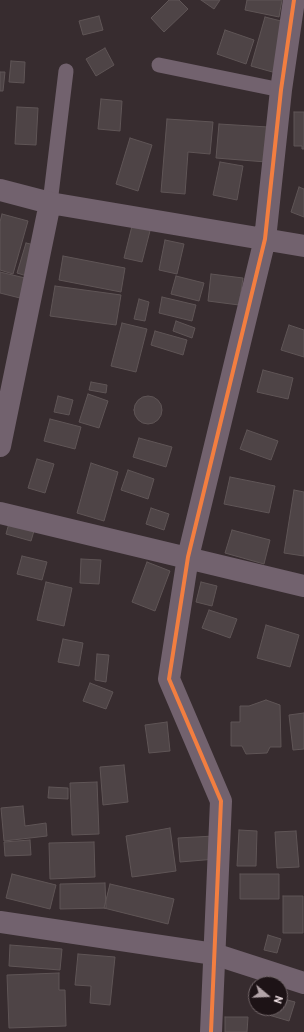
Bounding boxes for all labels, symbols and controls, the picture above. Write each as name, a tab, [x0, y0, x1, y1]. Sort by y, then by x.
north arrow	[248, 976, 288, 1016]
text: N	[271, 994, 286, 1005]

